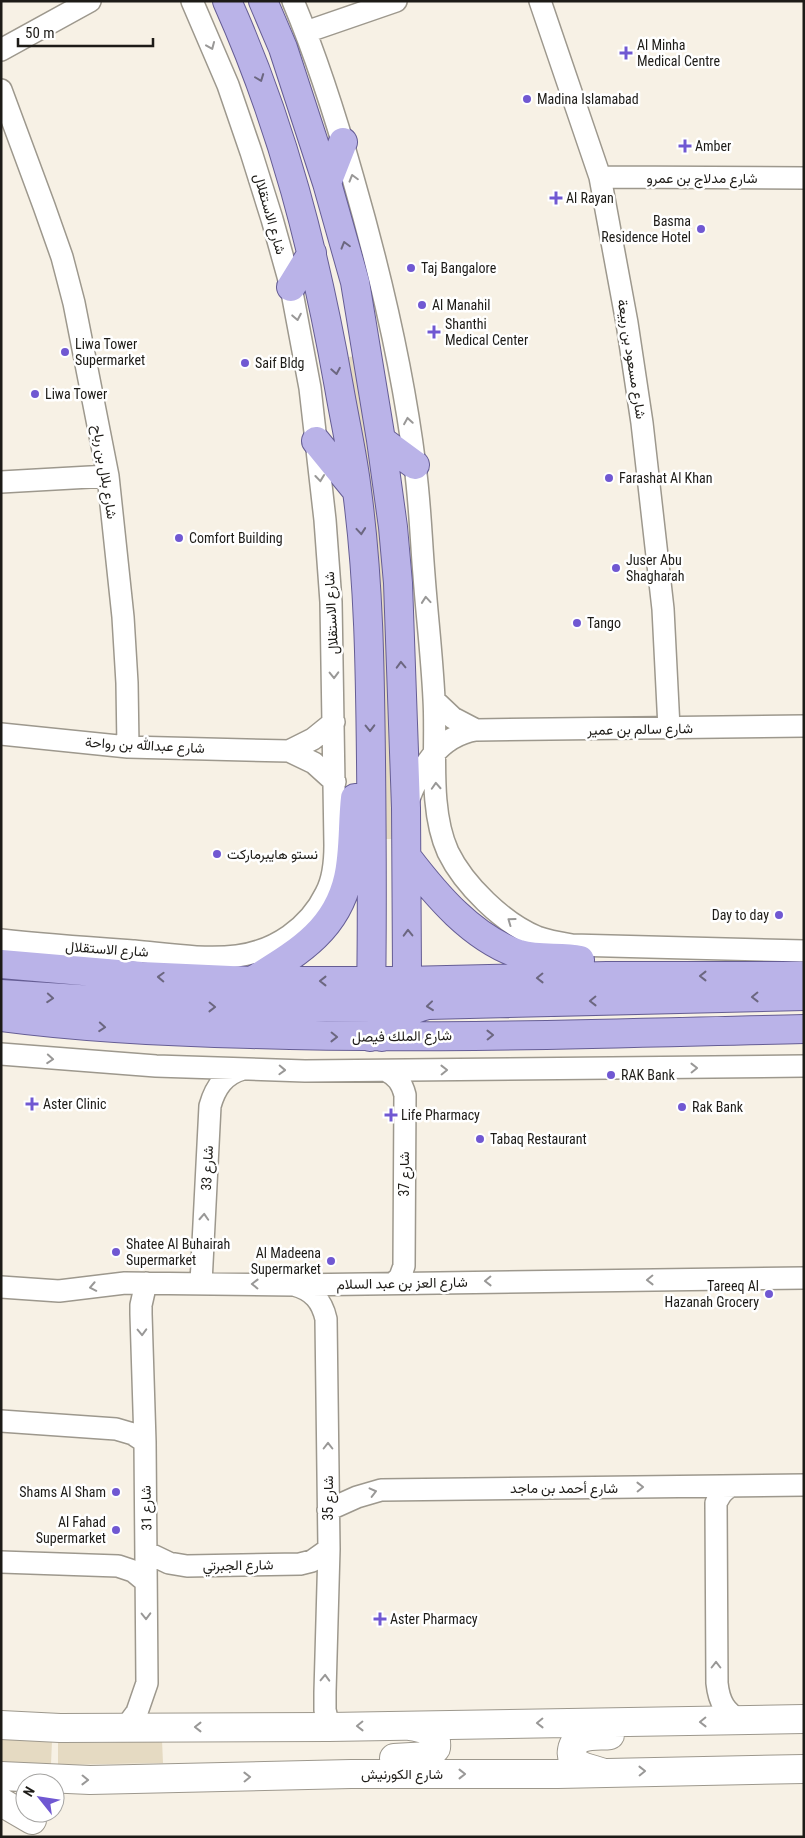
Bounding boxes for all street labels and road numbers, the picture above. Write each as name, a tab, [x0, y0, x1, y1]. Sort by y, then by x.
street label: شارع مدلاج بن عمرو	[646, 170, 758, 189]
street label: شارع الاستقلال	[248, 172, 289, 257]
street label: شارع مسعود بن ربيعة	[612, 298, 649, 421]
street label: شارع بلال بن رباح	[87, 424, 120, 521]
street label: شارع الاستقلال	[321, 571, 344, 655]
street label: شارع سالم بن عمير	[586, 720, 693, 741]
street label: شارع عبدالله بن رواحة	[85, 734, 205, 759]
street label: شارع الاستقلال	[65, 938, 149, 963]
street label: شارع الملك فيصل	[352, 1027, 452, 1048]
street label: شارع 33	[198, 1145, 219, 1191]
street label: شارع 37	[396, 1151, 415, 1197]
street label: شارع العز بن عبد السلام	[336, 1274, 468, 1295]
street label: شارع 35	[320, 1475, 339, 1521]
street label: شارع أحمد بن ماجد	[510, 1480, 618, 1499]
street label: شارع 31	[138, 1485, 157, 1531]
street label: شارع الجبرتي	[202, 1556, 274, 1578]
street label: شارع الكورنيش	[361, 1766, 443, 1785]

